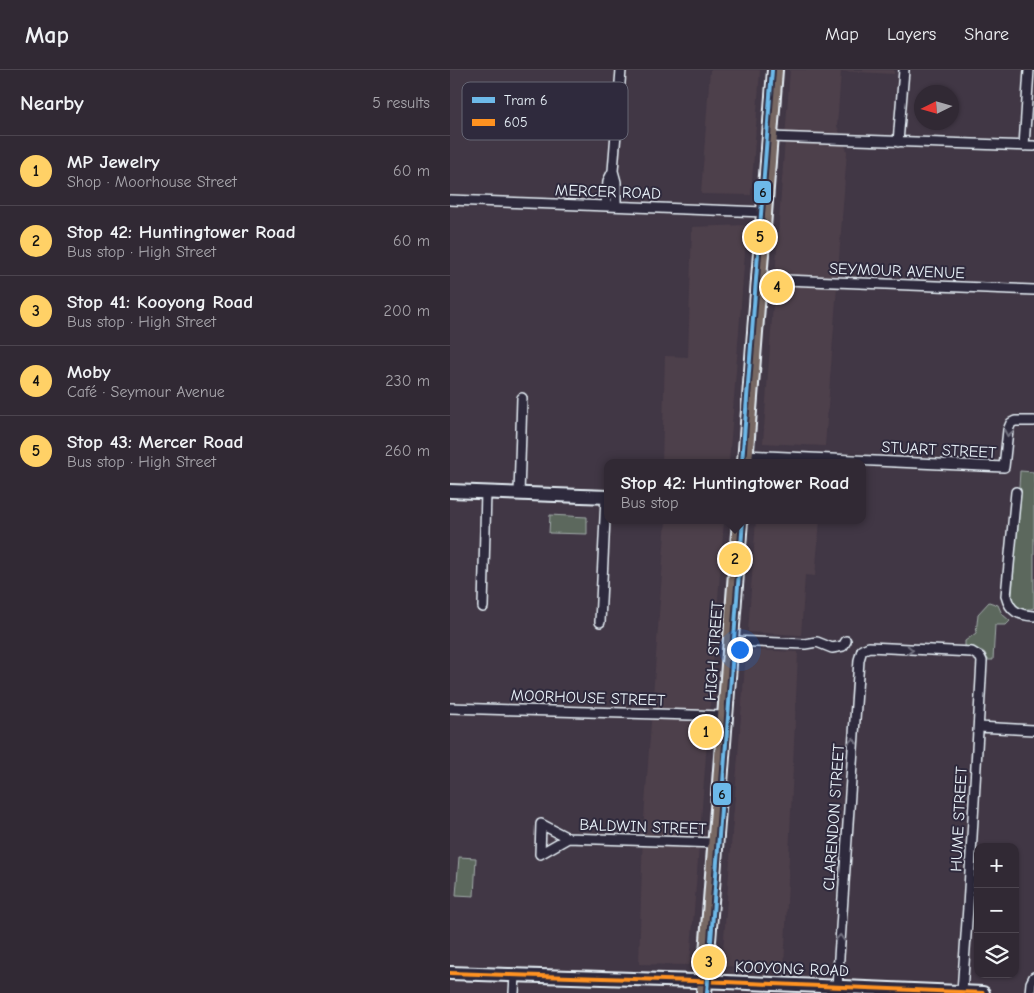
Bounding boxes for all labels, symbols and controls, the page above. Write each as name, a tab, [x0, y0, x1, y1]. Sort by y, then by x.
text: Map	[25, 21, 69, 49]
text: Map	[825, 24, 859, 45]
text: Layers	[887, 24, 936, 45]
text: Share	[964, 24, 1009, 45]
legend	[462, 82, 628, 140]
north arrow	[914, 85, 959, 130]
text: Nearby	[20, 91, 84, 115]
text: Tram 6	[504, 92, 548, 109]
text: 5 results	[372, 94, 430, 112]
text: 605	[504, 114, 528, 131]
text: MP Jewelry	[67, 151, 160, 173]
text: 1	[33, 162, 39, 180]
text: 60 m	[393, 162, 430, 180]
text: Shop · Moorhouse Street	[67, 173, 237, 191]
line badge: 6	[753, 180, 772, 204]
street label: MERCER ROAD	[555, 181, 661, 203]
text: 6	[759, 184, 767, 201]
pin: 5	[744, 218, 776, 256]
text: Stop 42: Huntingtower Road	[67, 221, 296, 243]
text: 2	[32, 232, 40, 250]
text: 60 m	[393, 232, 430, 250]
text: Bus stop · High Street	[67, 243, 216, 261]
street label: SEYMOUR AVENUE	[829, 260, 965, 282]
pin: 4	[761, 268, 793, 306]
text: Stop 41: Kooyong Road	[67, 291, 253, 313]
text: 3	[32, 302, 40, 320]
text: 200 m	[384, 302, 430, 320]
text: Bus stop · High Street	[67, 313, 216, 331]
text: Moby	[67, 361, 111, 383]
text: 4	[32, 372, 40, 390]
text: 230 m	[385, 372, 430, 390]
text: Café · Seymour Avenue	[67, 383, 225, 401]
one-way arrow	[1004, 429, 1014, 437]
text: Stop 43: Mercer Road	[67, 431, 244, 453]
street label: STUART STREET	[881, 438, 997, 462]
text: 5	[32, 442, 40, 460]
text: 260 m	[385, 442, 430, 460]
text: Bus stop · High Street	[67, 453, 216, 471]
popup	[604, 459, 866, 524]
text: Stop 42: Huntingtower Road	[621, 472, 849, 494]
text: Bus stop	[621, 494, 679, 512]
pin: 2	[719, 540, 751, 578]
street label: HIGH STREET	[702, 600, 727, 702]
your location	[727, 637, 753, 663]
one-way arrow	[907, 644, 915, 655]
street label: MOORHOUSE STREET	[510, 686, 666, 710]
pin: 1	[690, 713, 722, 751]
one-way arrow	[847, 737, 858, 745]
street label: CLARENDON STREET	[820, 742, 848, 891]
street label: HUME STREET	[947, 765, 971, 872]
line badge: 6	[712, 782, 732, 806]
text: 6	[718, 786, 726, 803]
street label: BALDWIN STREET	[579, 816, 708, 838]
map controls	[974, 843, 1019, 978]
button: +	[974, 843, 1019, 888]
button: −	[974, 888, 1019, 933]
button: layers	[974, 933, 1019, 978]
one-way arrow	[834, 934, 845, 942]
pin: 3	[693, 943, 725, 981]
street label: KOOYONG ROAD	[735, 958, 849, 980]

